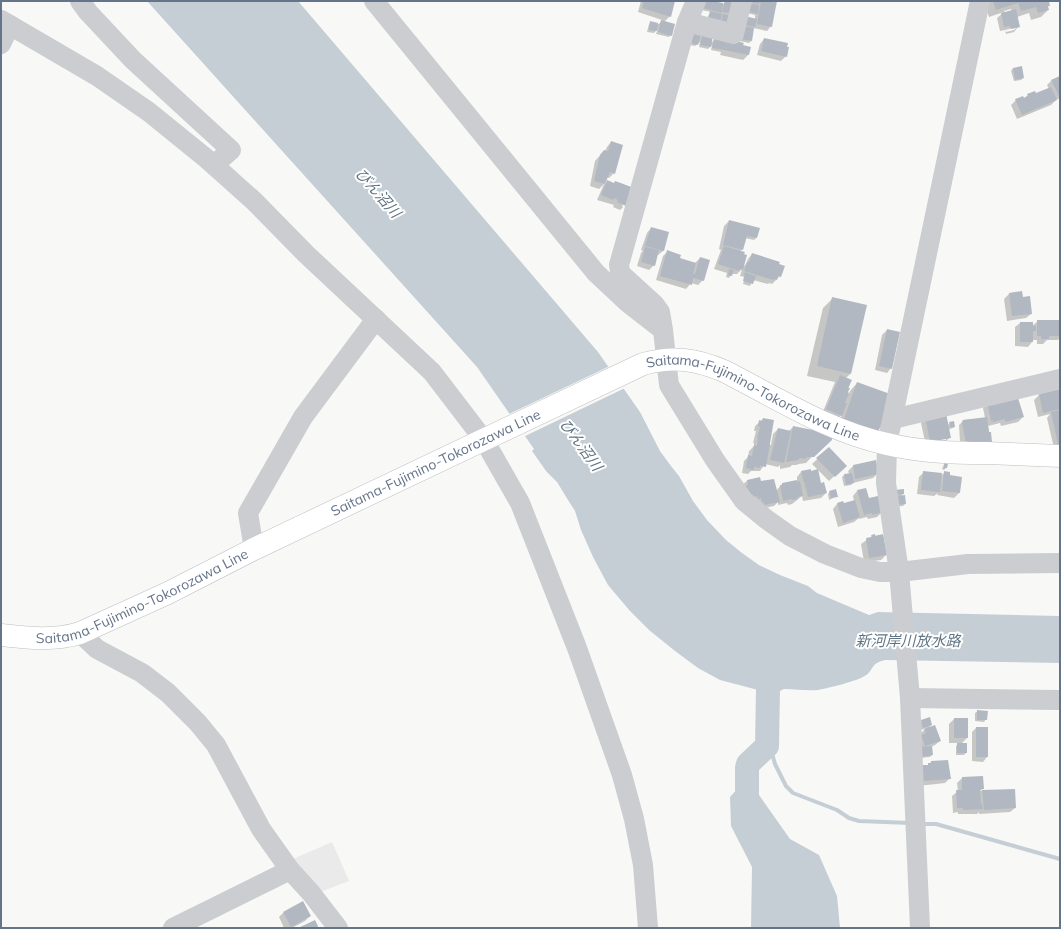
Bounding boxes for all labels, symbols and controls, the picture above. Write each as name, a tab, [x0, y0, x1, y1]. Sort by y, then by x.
water label: びん沼川	[352, 164, 407, 223]
street label: Saitama-Fujimino-Tokorozawa Line	[644, 351, 862, 445]
street label: Saitama-Fujimino-Tokorozawa Line	[328, 405, 543, 520]
water label: びん沼川	[556, 415, 608, 476]
street label: Saitama-Fujimino-Tokorozawa Line	[36, 545, 251, 647]
water label: 新河岸川放水路	[855, 631, 962, 650]

